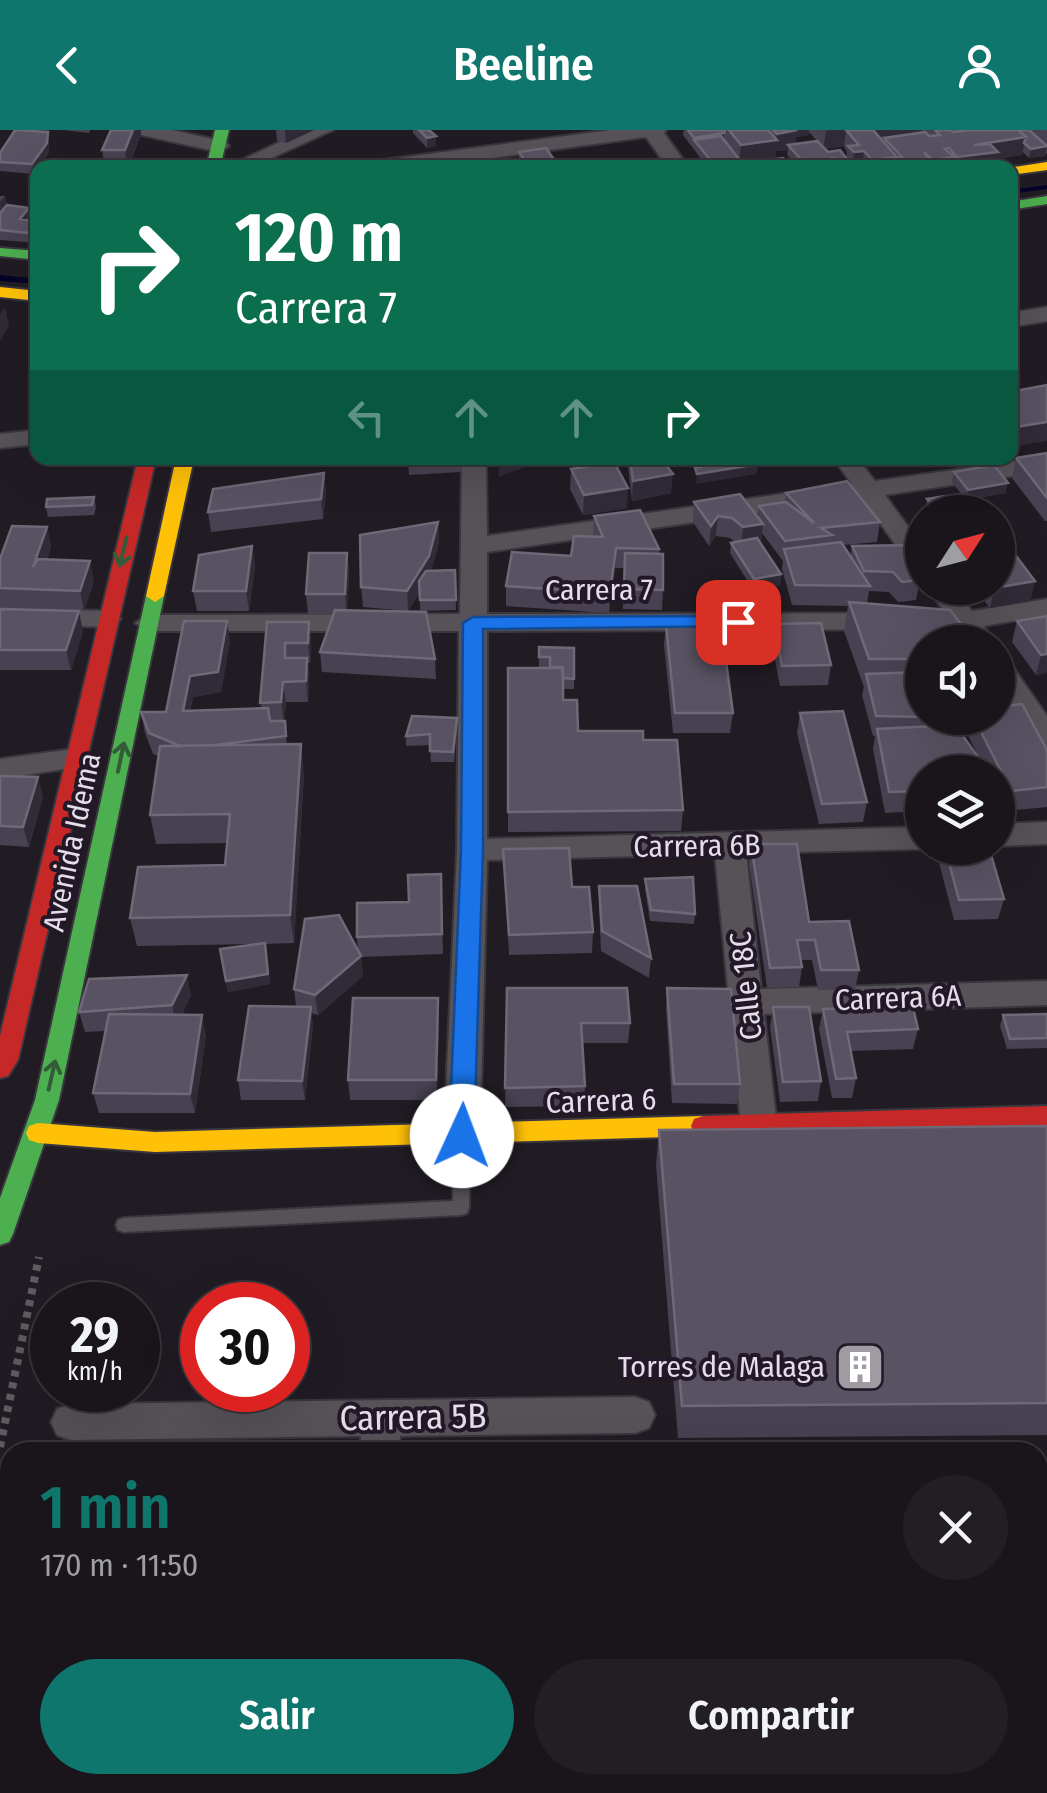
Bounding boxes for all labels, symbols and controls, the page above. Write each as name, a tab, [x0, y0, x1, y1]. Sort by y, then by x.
icon: back	[40, 38, 95, 93]
text: Beeline	[453, 38, 594, 92]
icon: person	[952, 38, 1007, 93]
text: 120 m	[235, 196, 403, 280]
icon: right	[70, 200, 200, 330]
text: Carrera 7	[235, 281, 397, 335]
icon: left	[339, 390, 394, 445]
icon: ahead	[444, 390, 499, 445]
icon: ahead	[549, 390, 604, 445]
icon: right	[654, 390, 709, 445]
north arrow	[905, 495, 1015, 605]
map controls	[905, 495, 1015, 865]
one-way arrow	[113, 535, 131, 567]
street label: Carrera 7	[545, 572, 653, 608]
pin	[696, 580, 781, 665]
icon: arrive	[711, 595, 766, 650]
button: sound	[905, 625, 1015, 735]
one-way arrow	[112, 742, 131, 774]
street label: Avenida Idema	[36, 749, 108, 935]
button: layers	[905, 755, 1015, 865]
street label: Carrera 6B	[633, 827, 761, 865]
street label: Calle 18C	[722, 930, 770, 1042]
street label: Carrera 6A	[834, 978, 962, 1018]
one-way arrow	[44, 1060, 63, 1092]
street label: Carrera 6	[545, 1081, 657, 1121]
position arrow	[410, 1084, 514, 1188]
speed limit sign: 30	[180, 1282, 310, 1412]
text: 29	[71, 1305, 119, 1365]
building icon: Torres de Malaga	[834, 1341, 886, 1393]
place label: Torres de Malaga	[618, 1349, 825, 1385]
text: km/h	[67, 1357, 123, 1387]
street label: Carrera 5B	[339, 1395, 487, 1439]
text: 1 min	[40, 1472, 171, 1544]
button: close	[903, 1475, 1008, 1580]
text: 170 m · 11:50	[40, 1546, 199, 1584]
button: Salir	[40, 1659, 514, 1774]
button: Compartir	[534, 1659, 1008, 1774]

